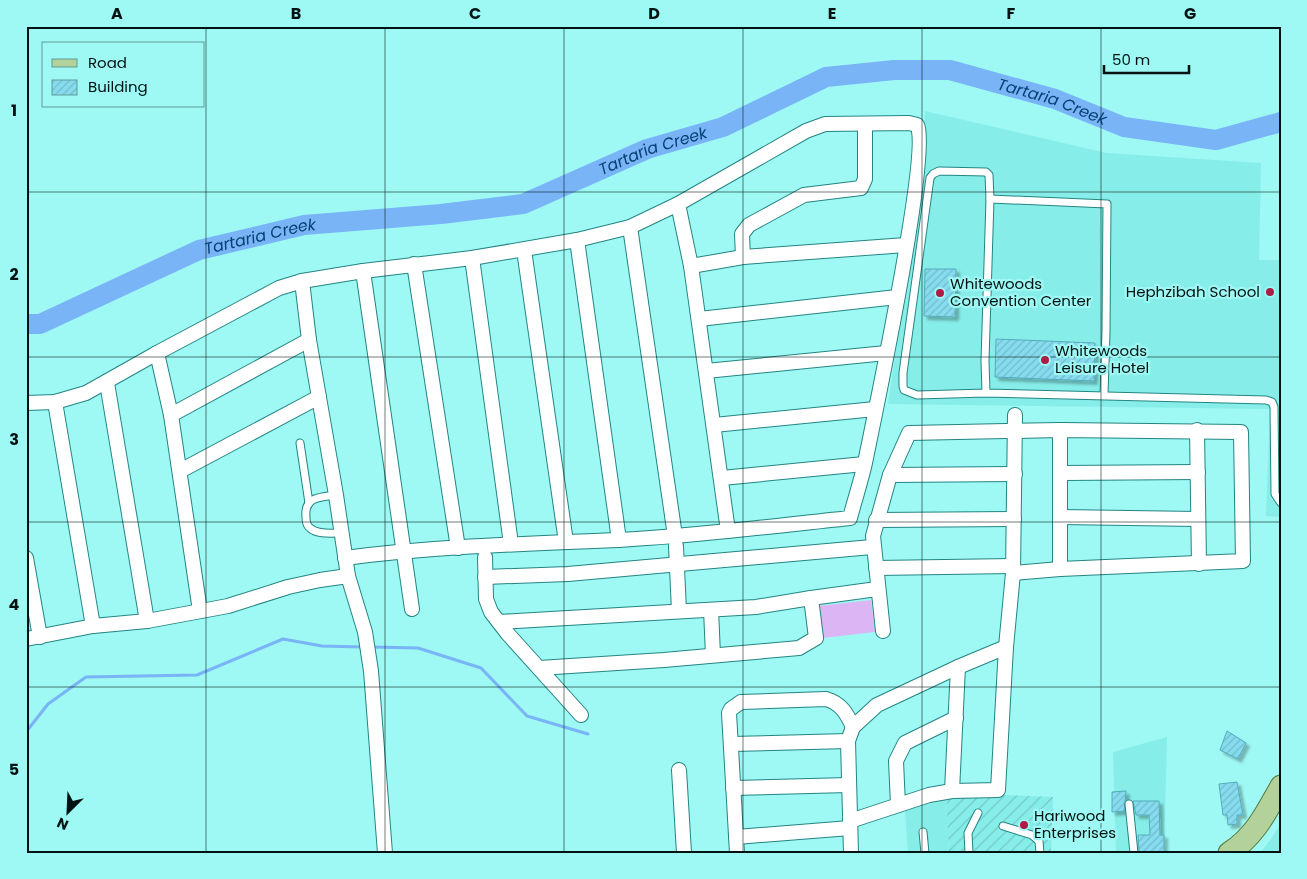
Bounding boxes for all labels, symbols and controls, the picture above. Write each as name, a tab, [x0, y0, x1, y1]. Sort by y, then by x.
text: A	[111, 2, 123, 25]
text: B	[291, 2, 301, 25]
text: C	[469, 2, 481, 25]
text: D	[648, 2, 660, 25]
text: E	[828, 2, 836, 25]
text: F	[1007, 2, 1016, 25]
text: G	[1184, 2, 1196, 25]
legend	[42, 42, 205, 108]
scale bar	[1104, 42, 1190, 74]
text: 50 m	[1112, 49, 1150, 70]
text: Road	[88, 52, 127, 73]
water label: Tartaria Creek	[995, 73, 1111, 131]
text: Building	[88, 76, 148, 97]
text: 1	[11, 99, 17, 122]
water label: Tartaria Creek	[595, 121, 711, 181]
water label: Tartaria Creek	[202, 213, 317, 260]
text: 2	[9, 263, 19, 286]
place label: Whitewoods Convention Center	[950, 273, 1092, 311]
place label: Hephzibah School	[1126, 281, 1260, 302]
marker: Hephzibah School	[1264, 286, 1276, 298]
marker: Whitewoods Convention Center	[934, 287, 946, 299]
place label: Whitewoods Leisure Hotel	[1055, 340, 1149, 378]
marker: Whitewoods Leisure Hotel	[1039, 354, 1051, 366]
text: 3	[9, 428, 19, 451]
text: 4	[9, 593, 20, 616]
text: 5	[9, 758, 19, 781]
north arrow	[42, 786, 92, 836]
place label: Hariwood Enterprises	[1034, 805, 1116, 843]
text: N	[54, 813, 72, 835]
marker: Hariwood Enterprises	[1018, 819, 1030, 831]

